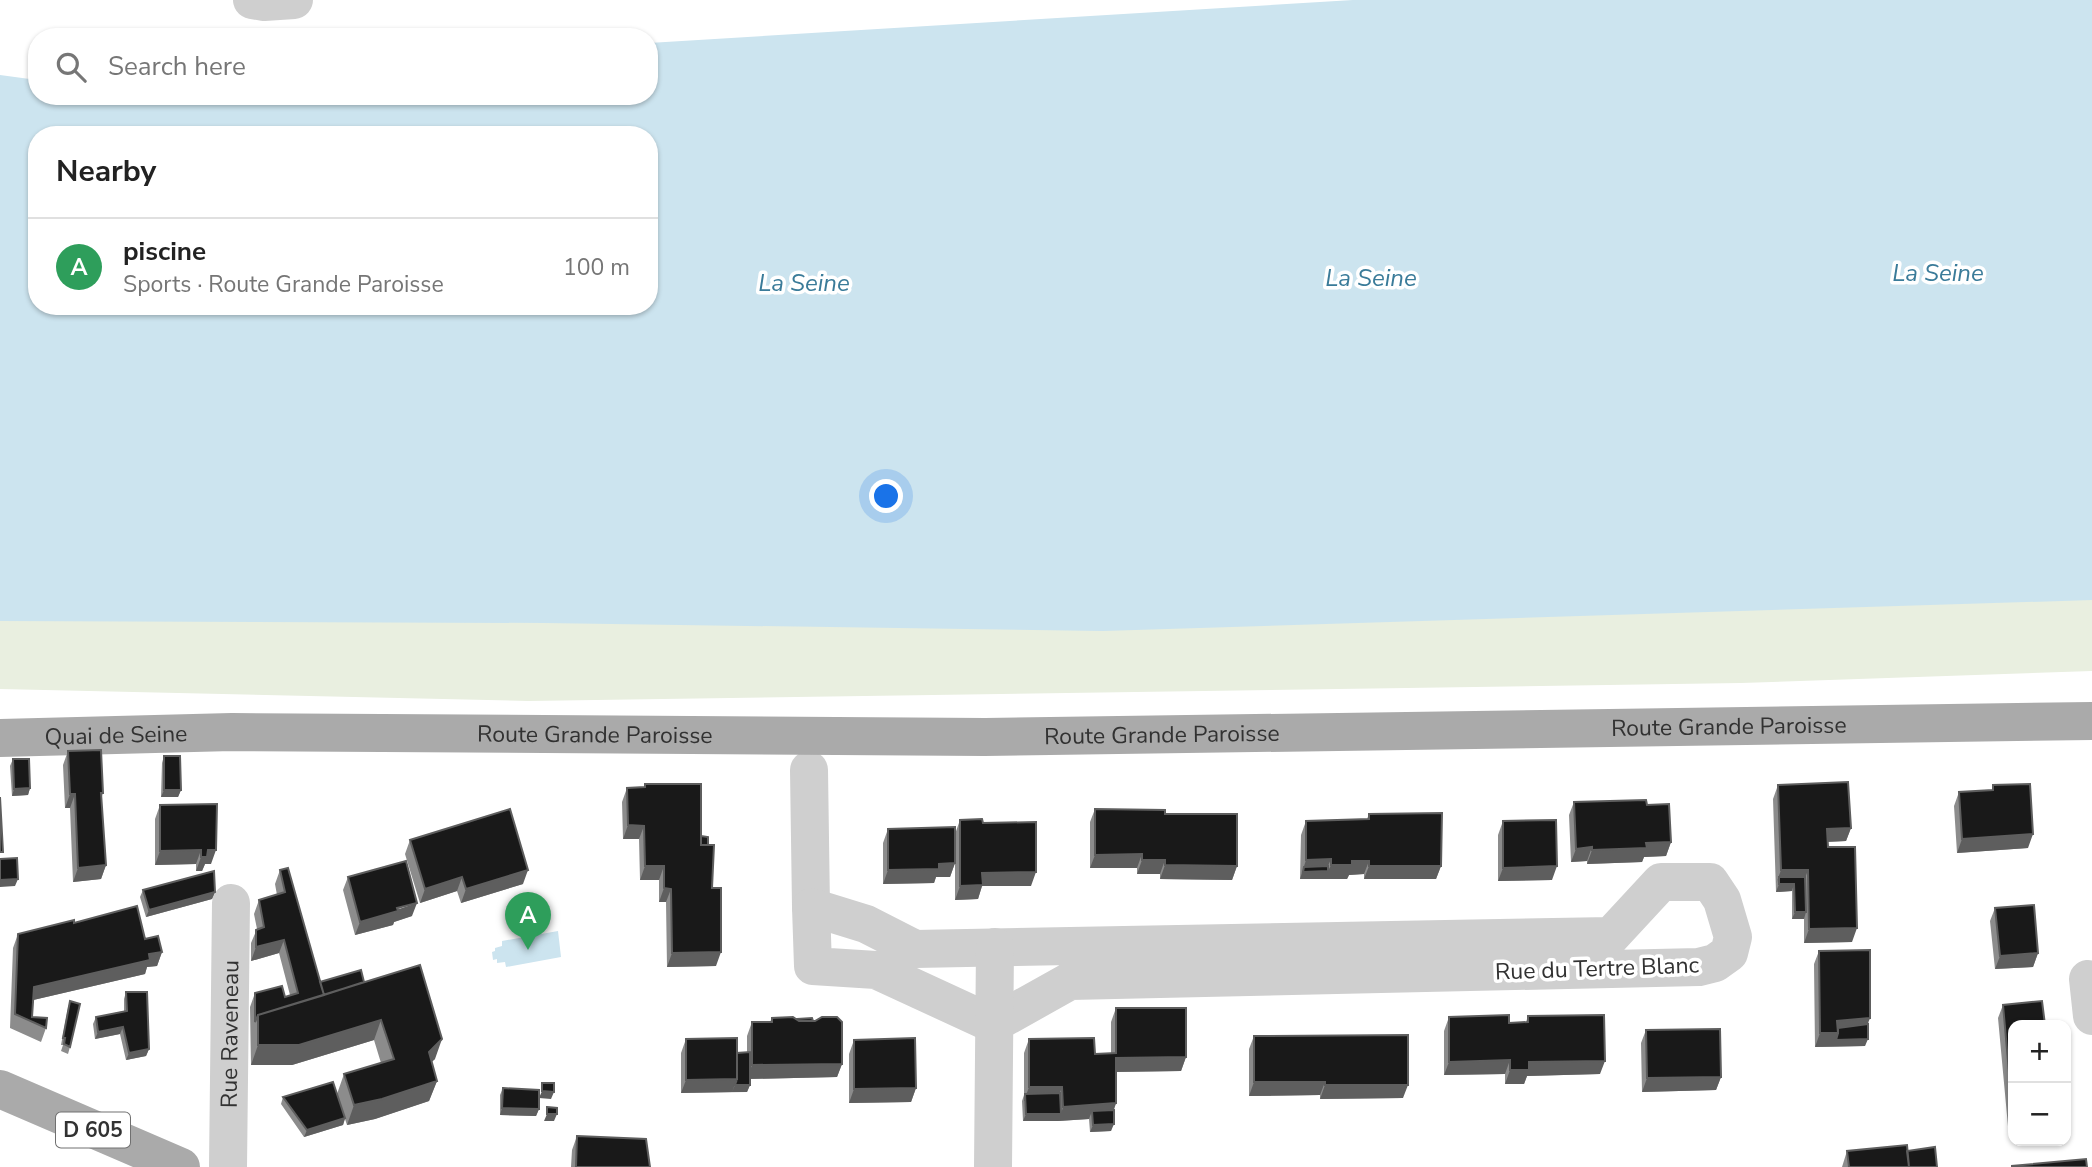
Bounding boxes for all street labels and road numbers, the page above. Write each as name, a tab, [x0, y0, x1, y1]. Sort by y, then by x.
street label: Route Grande Paroisse	[1611, 710, 1847, 744]
street label: Quai de Seine	[44, 718, 188, 753]
street label: Route Grande Paroisse	[1044, 718, 1280, 752]
street label: Route Grande Paroisse	[477, 719, 713, 751]
street label: Rue du Tertre Blanc	[1494, 949, 1700, 988]
street label: Rue Raveneau	[214, 960, 246, 1108]
road number: D 605	[56, 1112, 130, 1148]

